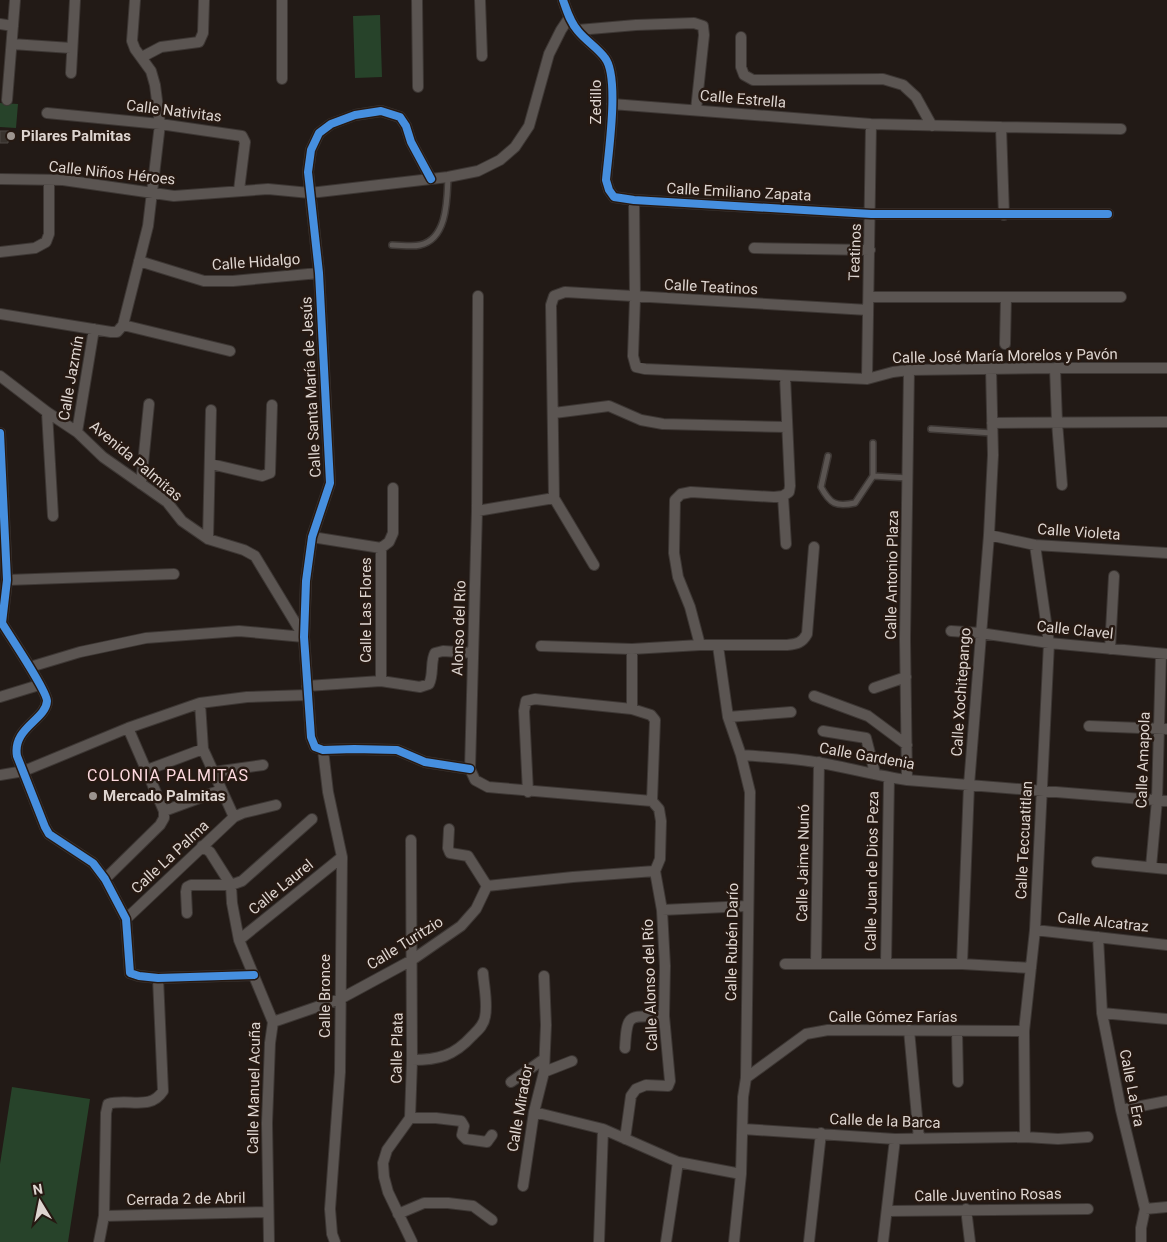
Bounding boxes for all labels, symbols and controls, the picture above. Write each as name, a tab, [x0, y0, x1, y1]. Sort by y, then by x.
street label: Zedillo	[587, 80, 605, 124]
street label: Calle Estrella	[699, 86, 787, 112]
street label: Calle Nativitas	[125, 96, 223, 126]
place label: Pilares Palmitas	[21, 127, 131, 145]
marker: Pilares Palmitas	[5, 130, 17, 142]
street label: Calle Niños Héroes	[48, 157, 176, 189]
street label: Calle Emiliano Zapata	[666, 179, 812, 205]
street label: Teatinos	[845, 223, 865, 281]
street label: Calle Hidalgo	[211, 250, 301, 274]
street label: Calle Teatinos	[664, 276, 758, 298]
street label: Calle Santa María de Jesús	[297, 296, 325, 478]
street label: Calle Jazmín	[55, 334, 87, 422]
street label: Calle José María Morelos y Pavón	[892, 345, 1118, 367]
street label: Avenida Palmitas	[86, 417, 186, 505]
street label: Calle Antonio Plaza	[882, 510, 902, 640]
street label: Calle Violeta	[1037, 520, 1121, 544]
street label: Calle Las Flores	[357, 557, 375, 663]
street label: Alonso del Río	[448, 580, 470, 676]
street label: Calle Clavel	[1036, 617, 1114, 643]
street label: Calle Xochitepango	[948, 627, 974, 757]
street label: Calle Amapola	[1132, 711, 1154, 809]
street label: Calle Gardenia	[818, 739, 916, 773]
district label: COLONIA PALMITAS	[87, 766, 249, 785]
street label: Calle Teccuatitlan	[1012, 780, 1036, 900]
place label: Mercado Palmitas	[103, 787, 226, 805]
marker: Mercado Palmitas	[87, 790, 99, 802]
street label: Calle Juan de Dios Peza	[862, 791, 882, 951]
street label: Calle Jaime Nunó	[793, 804, 813, 922]
street label: Calle La Palma	[128, 817, 212, 897]
street label: Calle Laurel	[245, 855, 317, 919]
street label: Calle Rubén Darío	[722, 883, 742, 1001]
street label: Calle Alcatraz	[1056, 908, 1150, 936]
street label: Calle Turitzio	[364, 912, 446, 974]
street label: Calle Alonso del Río	[639, 918, 661, 1052]
street label: Calle Bronce	[316, 954, 334, 1038]
street label: Calle Gómez Farías	[829, 1008, 957, 1026]
street label: Calle Plata	[387, 1012, 407, 1084]
street label: Calle Manuel Acuña	[244, 1022, 264, 1154]
street label: Calle La Era	[1116, 1048, 1148, 1128]
street label: Calle Mirador	[503, 1063, 537, 1153]
street label: Calle de la Barca	[829, 1110, 941, 1132]
north arrow	[15, 1177, 65, 1227]
text: N	[31, 1180, 44, 1198]
street label: Calle Juventino Rosas	[914, 1185, 1062, 1205]
street label: Cerrada 2 de Abril	[126, 1189, 246, 1209]

